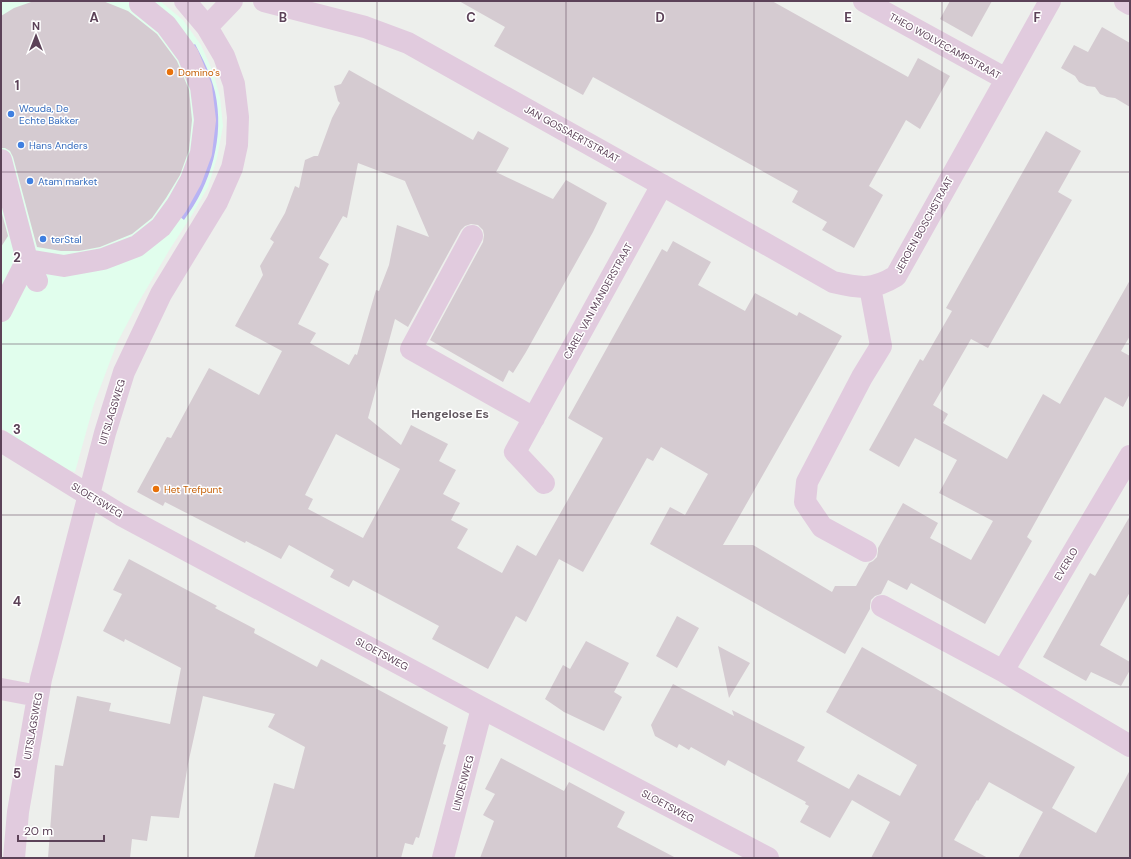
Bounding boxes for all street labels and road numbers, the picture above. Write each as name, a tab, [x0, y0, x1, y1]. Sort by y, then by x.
street label: THEO WOLVECAMPSTRAAT	[887, 10, 1003, 82]
street label: JAN GOSSAERTSTRAAT	[522, 102, 622, 166]
street label: JEROEN BOSCHSTRAAT	[892, 174, 956, 276]
street label: CAREL VAN MANDERSTRAAT	[561, 240, 636, 361]
street label: UITSLAGSWEG	[96, 378, 128, 446]
street label: SLOETSWEG	[69, 480, 125, 520]
street label: EVERLO	[1051, 545, 1081, 583]
street label: SLOETSWEG	[353, 635, 411, 673]
street label: UITSLAGSWEG	[21, 692, 45, 760]
street label: LINDENWEG	[449, 754, 477, 812]
street label: SLOETSWEG	[639, 787, 697, 825]

